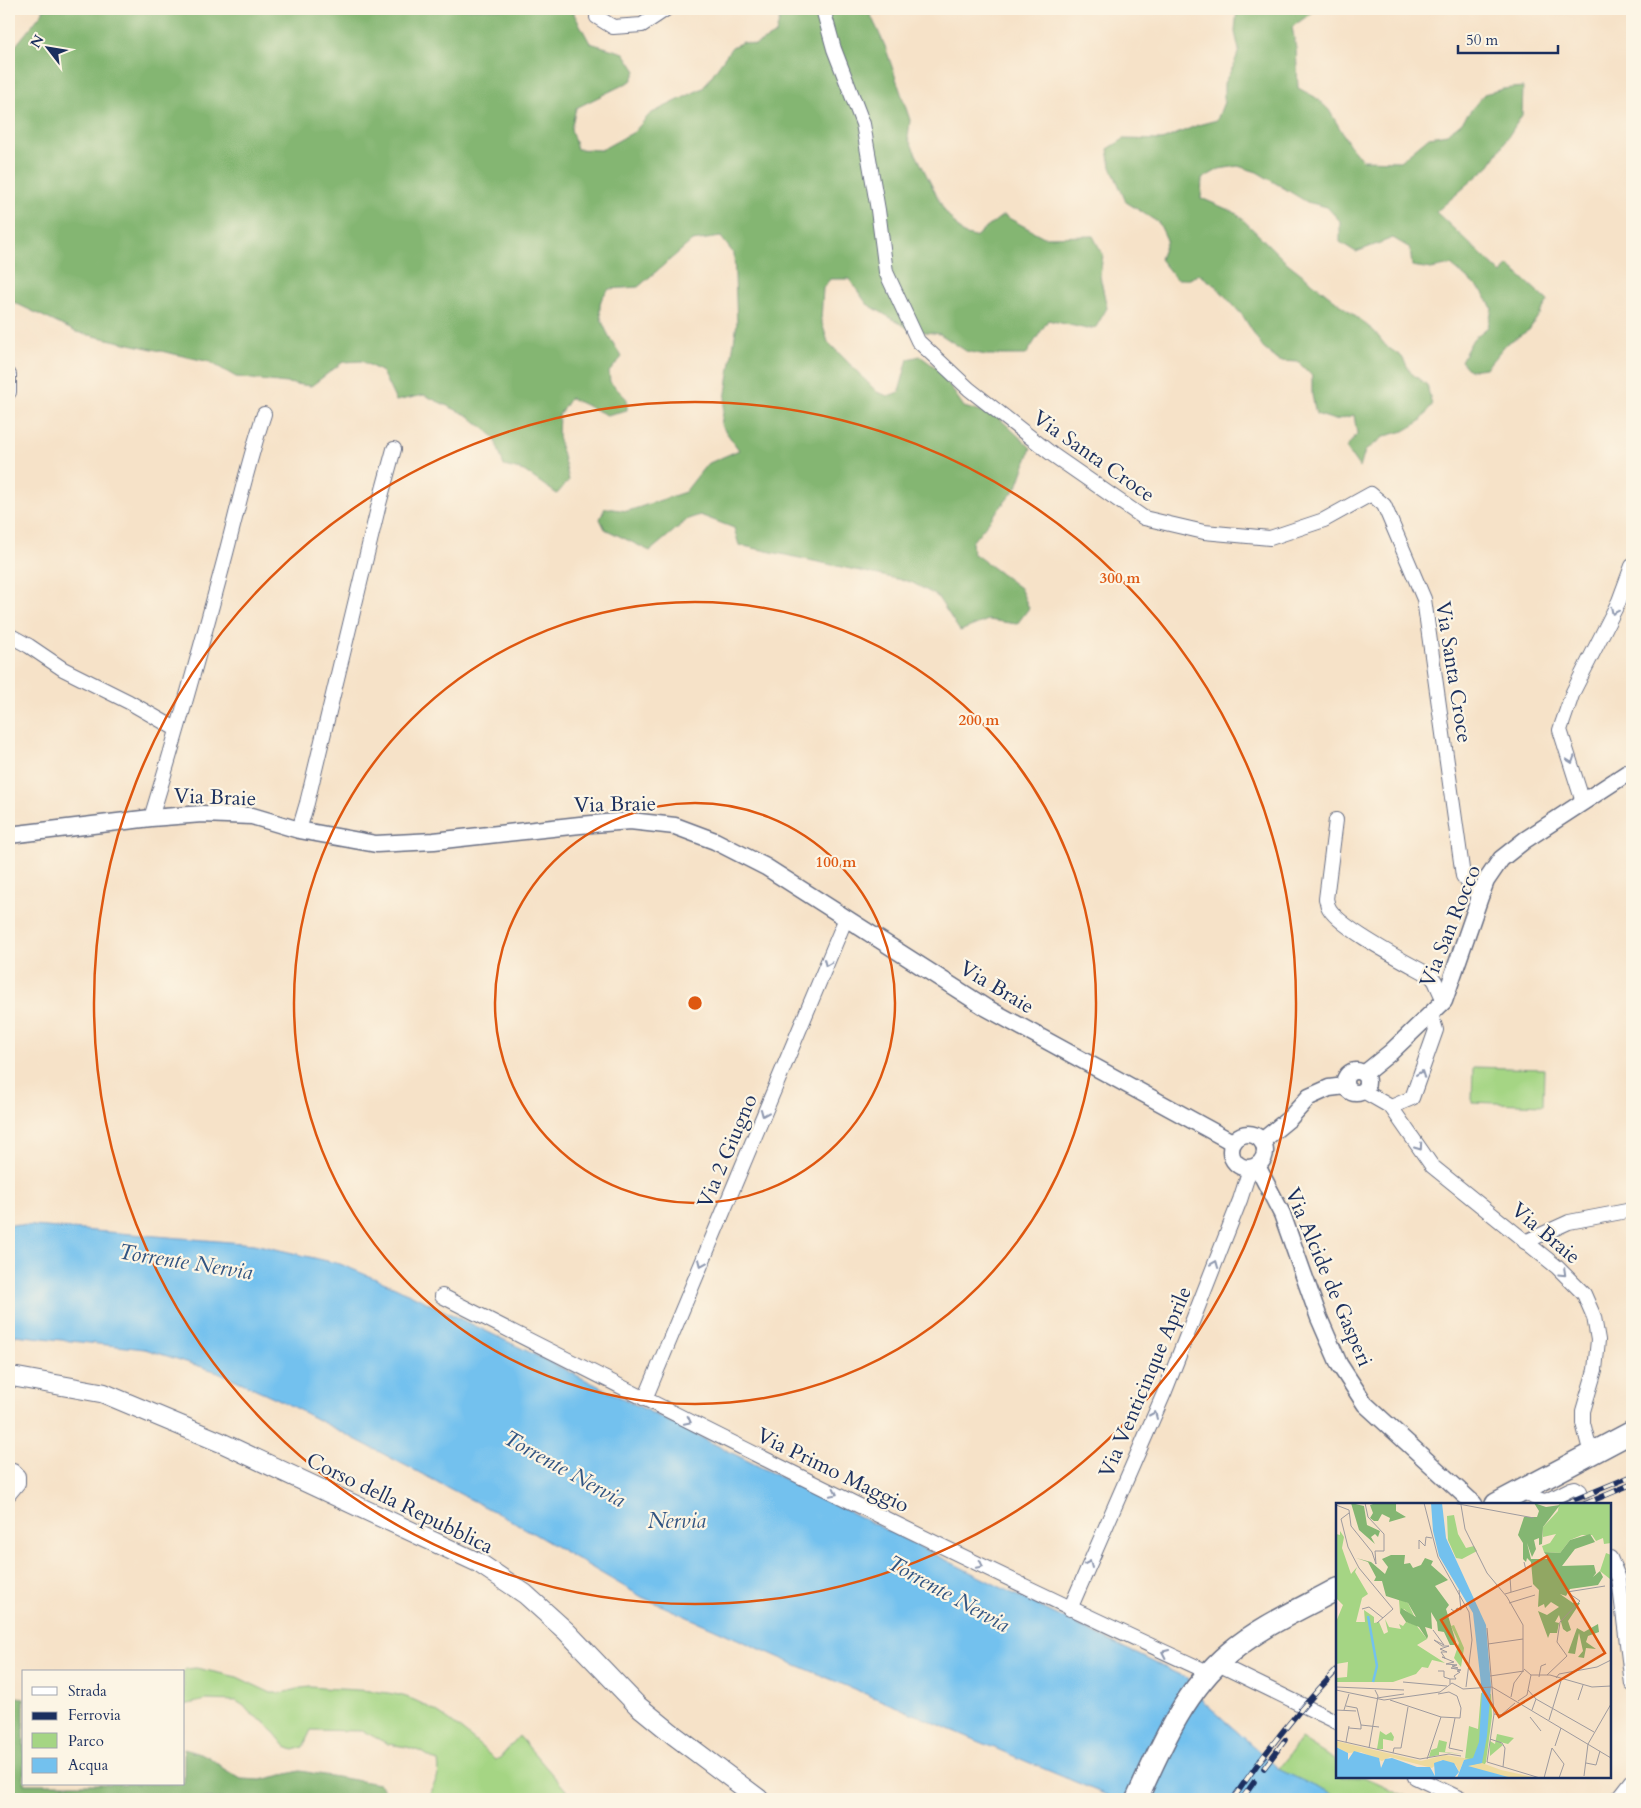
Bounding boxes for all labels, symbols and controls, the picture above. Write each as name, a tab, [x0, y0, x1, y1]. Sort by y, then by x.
north arrow	[22, 22, 72, 72]
scale bar	[1458, 22, 1558, 54]
text: 50 m	[1466, 30, 1498, 50]
text: N	[26, 31, 49, 52]
street label: Via Santa Croce	[1027, 403, 1161, 509]
text: 300 m	[1100, 568, 1141, 588]
street label: Via Santa Croce	[1428, 599, 1479, 745]
one-way arrow	[1610, 606, 1620, 615]
text: 200 m	[959, 710, 1000, 730]
one-way arrow	[1565, 756, 1575, 764]
street label: Via Braie	[173, 782, 257, 813]
street label: Via Braie	[574, 789, 657, 820]
text: 100 m	[816, 852, 857, 872]
street label: Via San Rocco	[1413, 861, 1488, 992]
street label: Via Braie	[954, 954, 1040, 1021]
one-way arrow	[823, 958, 834, 967]
centre of rings	[686, 994, 704, 1012]
one-way arrow	[1415, 1070, 1425, 1079]
street label: Via 2 Giugno	[690, 1090, 765, 1213]
one-way arrow	[760, 1108, 771, 1117]
one-way arrow	[1413, 1141, 1422, 1151]
street label: Via Alcide de Gasperi	[1278, 1183, 1379, 1371]
street label: Via Braie	[1505, 1196, 1587, 1271]
water label: Torrente Nervia	[117, 1237, 255, 1287]
one-way arrow	[697, 1258, 708, 1267]
one-way arrow	[1209, 1260, 1219, 1269]
one-way arrow	[1557, 1267, 1566, 1276]
street label: Via Venticinque Aprile	[1092, 1282, 1199, 1482]
one-way arrow	[1147, 1411, 1158, 1420]
one-way arrow	[683, 1415, 692, 1425]
street label: Via Primo Maggio	[752, 1421, 914, 1520]
water label: Torrente Nervia	[498, 1423, 631, 1515]
street label: Corso della Repubblica	[302, 1446, 498, 1561]
one-way arrow	[829, 1487, 838, 1497]
inset map	[1336, 1503, 1611, 1778]
water label: Nervia	[648, 1506, 706, 1536]
water label: Torrente Nervia	[882, 1548, 1015, 1640]
one-way arrow	[974, 1559, 983, 1569]
one-way arrow	[1083, 1560, 1094, 1569]
one-way arrow	[1161, 1648, 1170, 1659]
legend	[22, 1670, 185, 1786]
text: Strada	[68, 1681, 107, 1701]
text: Ferrovia	[68, 1705, 121, 1725]
text: Parco	[68, 1731, 104, 1751]
text: Acqua	[68, 1755, 109, 1775]

